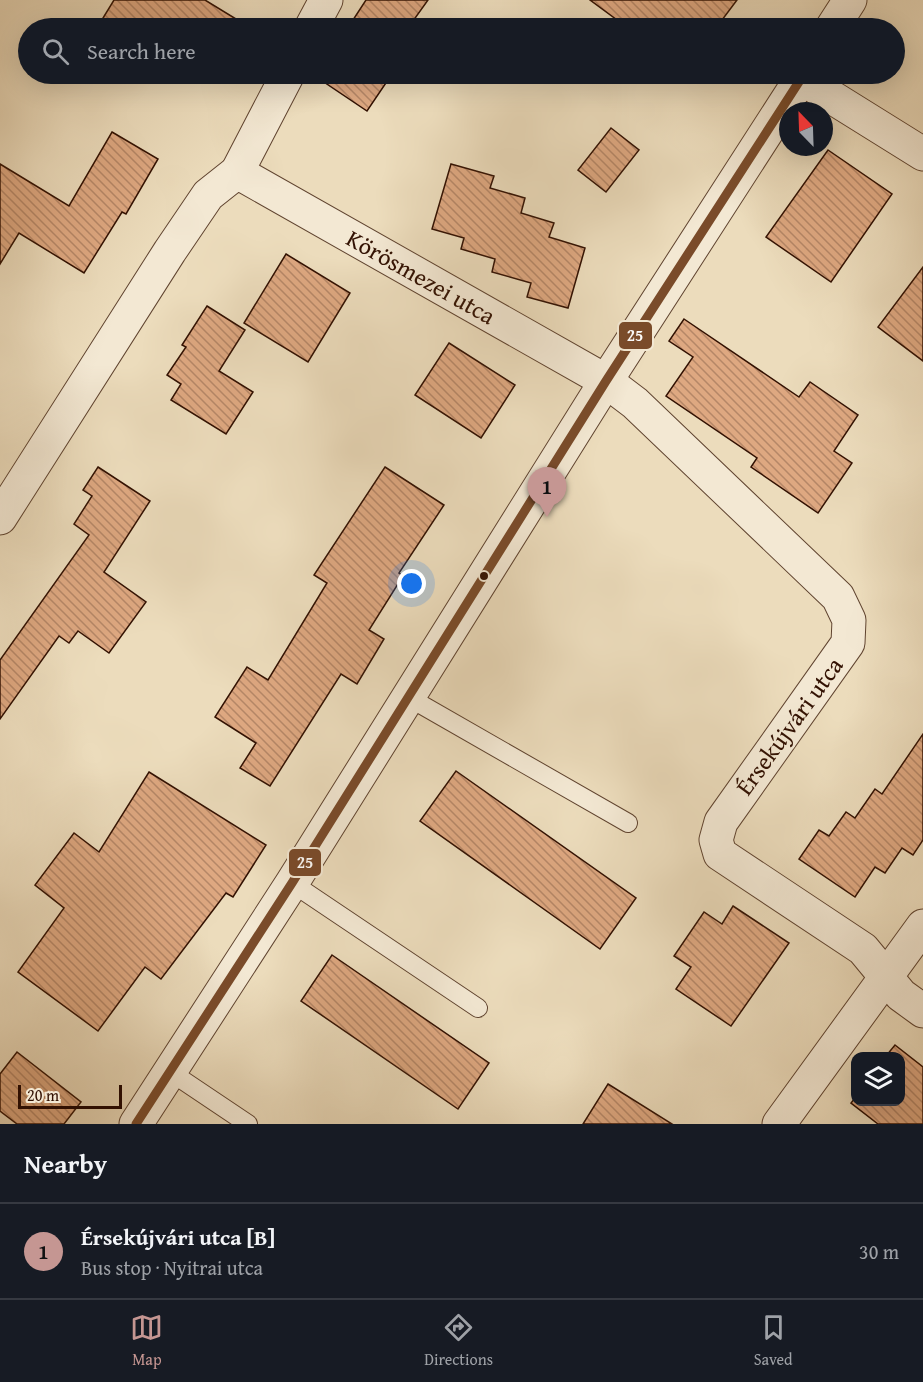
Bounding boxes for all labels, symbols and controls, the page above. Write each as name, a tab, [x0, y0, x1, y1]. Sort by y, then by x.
search box	[18, 18, 905, 84]
icon: search	[39, 35, 72, 68]
text: Search here	[87, 35, 196, 67]
north arrow	[779, 102, 833, 156]
street label: Körösmezei utca	[340, 220, 503, 333]
line badge: 25	[618, 321, 653, 350]
text: 25	[627, 323, 643, 347]
pin: 1	[528, 468, 566, 517]
your location	[397, 569, 426, 598]
unlabelled marker	[478, 570, 490, 582]
street label: Érsekújvári utca	[727, 649, 851, 802]
line badge: 25	[288, 848, 322, 877]
text: 25	[297, 850, 313, 874]
map controls	[851, 1052, 905, 1106]
button: layers	[851, 1052, 905, 1106]
scale bar	[18, 1082, 122, 1110]
text: 20 m	[27, 1083, 59, 1107]
text: Nearby	[24, 1144, 107, 1183]
text: Érsekújvári utca [B]	[81, 1221, 274, 1253]
text: 1	[38, 1237, 49, 1266]
text: 30 m	[859, 1237, 899, 1266]
text: Bus stop · Nyitrai utca	[81, 1253, 263, 1282]
tab: Map	[130, 1311, 163, 1371]
tab: Directions	[424, 1311, 493, 1371]
tab: Saved	[754, 1311, 793, 1371]

